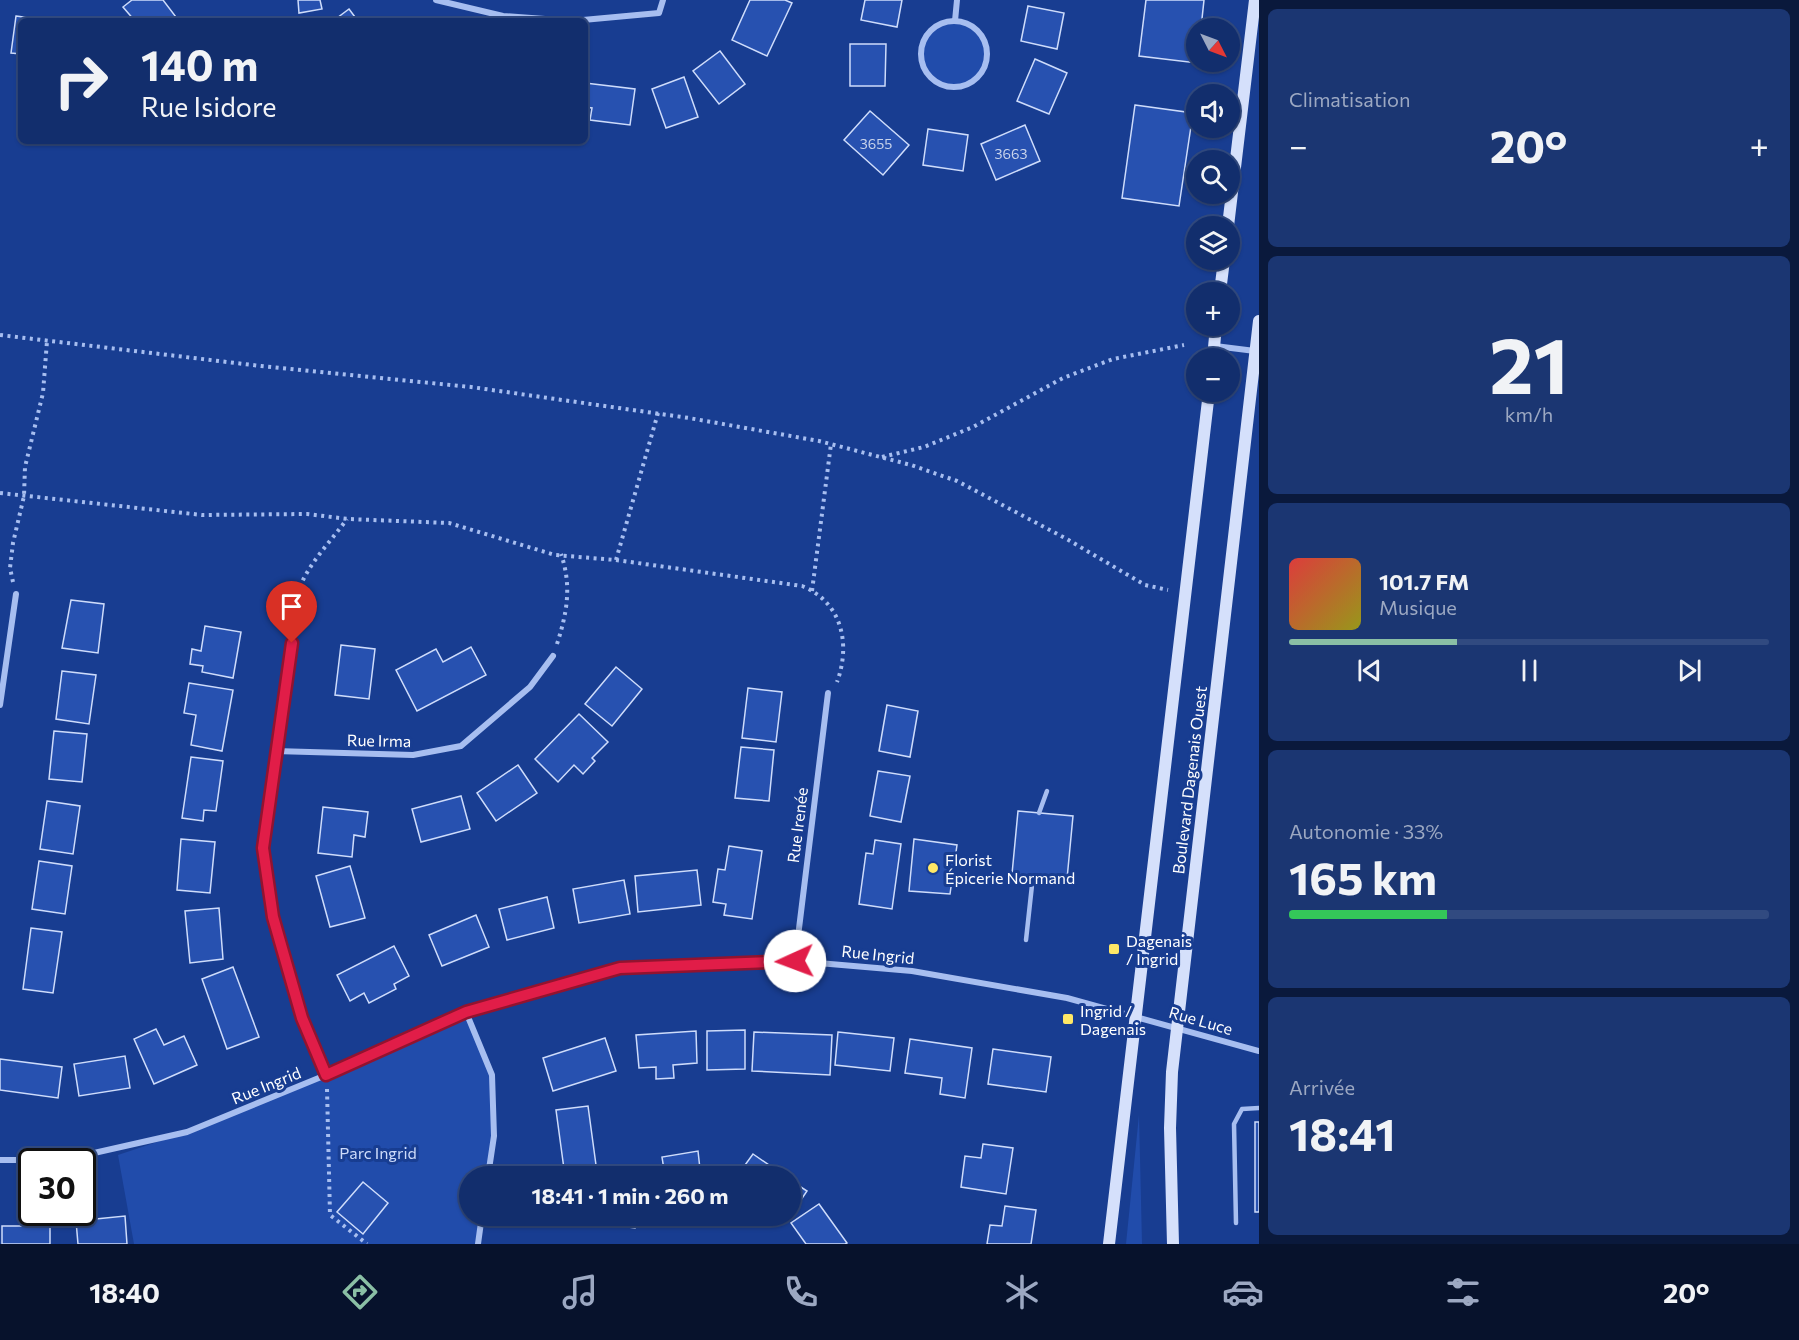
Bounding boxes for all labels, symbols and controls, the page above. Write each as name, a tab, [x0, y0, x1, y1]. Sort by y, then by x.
north arrow	[1186, 18, 1240, 72]
map controls	[1186, 18, 1240, 402]
text: 140 m	[141, 38, 258, 90]
icon: right	[42, 42, 120, 120]
button: sound	[1186, 84, 1240, 138]
text: Climatisation	[1289, 87, 1410, 111]
text: Rue Isidore	[141, 90, 277, 123]
text: 20°	[1490, 117, 1568, 172]
text: −	[1289, 124, 1308, 165]
text: +	[1750, 124, 1769, 165]
house number: 3655	[860, 135, 892, 152]
house number: 3663	[995, 145, 1027, 162]
button: search	[1186, 150, 1240, 204]
button: layers	[1186, 216, 1240, 270]
button: +	[1186, 282, 1240, 336]
text: 21	[1489, 315, 1569, 410]
button: −	[1186, 348, 1240, 402]
text: km/h	[1505, 402, 1553, 426]
text: 101.7 FM	[1379, 568, 1469, 595]
pin	[266, 581, 317, 643]
icon: arrive	[275, 590, 308, 623]
text: Musique	[1379, 595, 1457, 619]
icon: previous	[1353, 654, 1386, 687]
icon: pause	[1513, 654, 1546, 687]
icon: next	[1673, 654, 1706, 687]
street label: Boulevard Dagenais Ouest	[1168, 684, 1210, 875]
street label: Rue Irma	[347, 730, 411, 750]
street label: Rue Irenée	[783, 786, 811, 864]
text: Autonomie · 33%	[1289, 819, 1443, 843]
text: 165 km	[1289, 849, 1437, 904]
place label: Florist Épicerie Normand	[945, 850, 1075, 887]
marker: Florist Épicerie Normand	[926, 861, 940, 875]
position arrow	[763, 929, 827, 993]
place label: Dagenais / Ingrid	[1126, 931, 1192, 968]
street label: Rue Ingrid	[841, 941, 915, 967]
marker: Dagenais / Ingrid	[1107, 942, 1121, 956]
place label: Ingrid / Dagenais	[1080, 1001, 1146, 1038]
street label: Rue Luce	[1167, 1002, 1235, 1038]
marker: Ingrid / Dagenais	[1061, 1012, 1075, 1026]
street label: Rue Ingrid	[229, 1062, 303, 1108]
text: Arrivée	[1289, 1075, 1355, 1099]
text: 18:41	[1289, 1105, 1396, 1160]
park label: Parc Ingrid	[339, 1143, 417, 1162]
speed limit sign: 30	[18, 1148, 96, 1226]
text: 18:41 · 1 min · 260 m	[532, 1182, 728, 1209]
icon: directions	[339, 1271, 381, 1313]
icon: music	[559, 1271, 601, 1313]
icon: phone	[780, 1271, 822, 1313]
icon: climate	[1001, 1271, 1043, 1313]
icon: car	[1222, 1271, 1264, 1313]
icon: filters	[1442, 1271, 1484, 1313]
text: 18:40	[89, 1276, 160, 1309]
text: 20°	[1663, 1276, 1710, 1309]

